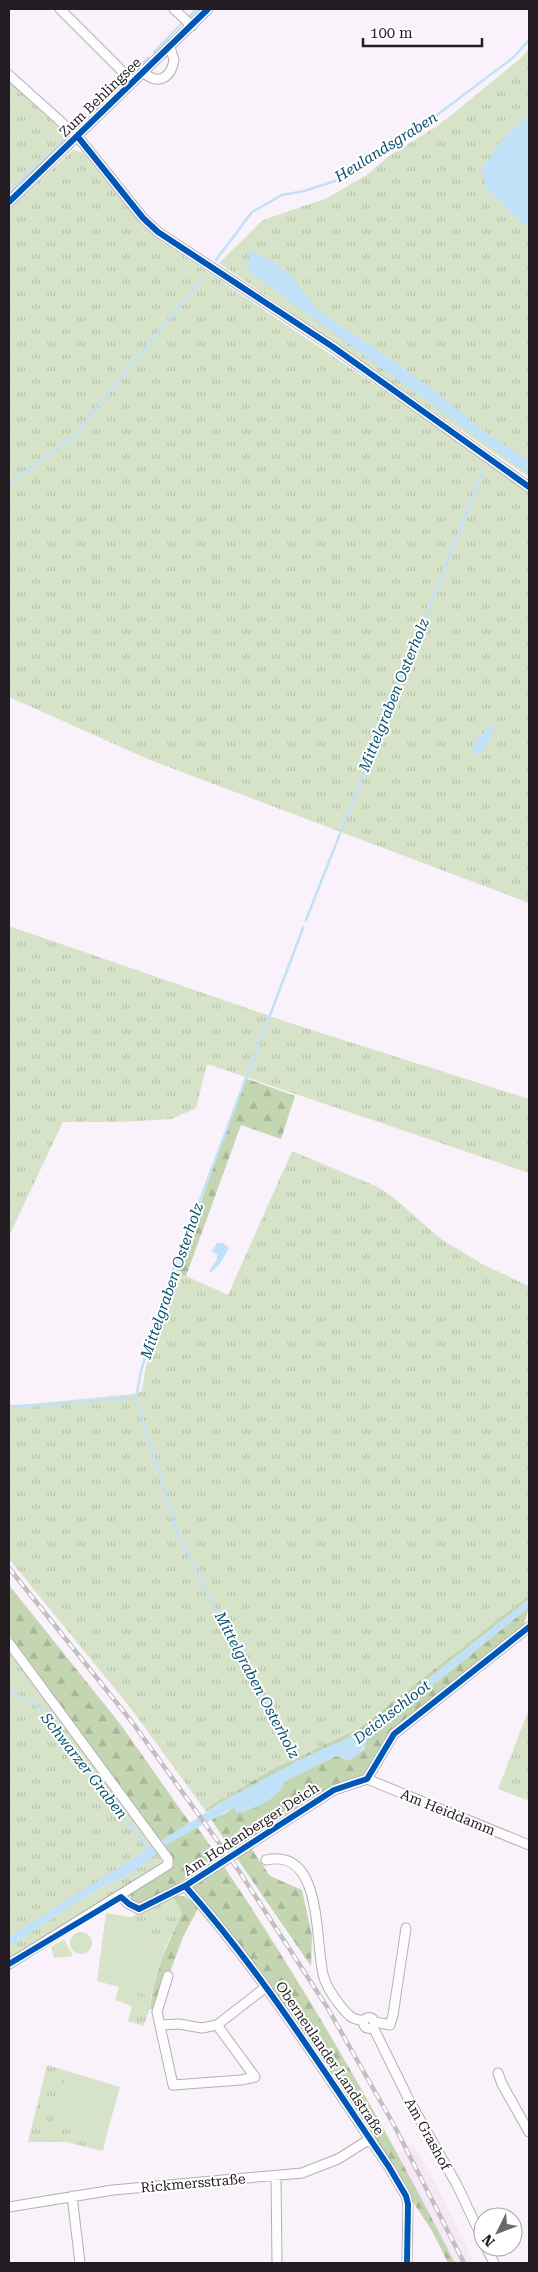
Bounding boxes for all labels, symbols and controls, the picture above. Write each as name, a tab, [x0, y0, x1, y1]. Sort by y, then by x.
scale bar	[363, 15, 482, 47]
text: 100 m	[370, 24, 413, 42]
street label: Zum Behlingsee	[56, 54, 144, 140]
water label: Heulandsgraben	[330, 108, 441, 186]
water label: Mittelgraben Osterholz	[355, 615, 433, 775]
water label: Mittelgraben Osterholz	[137, 1200, 207, 1362]
water label: Mittelgraben Osterholz	[210, 1608, 304, 1762]
water label: Deichschloot	[349, 1676, 434, 1748]
water label: Schwarzer Graben	[36, 1709, 131, 1823]
street label: Am Hodenberger Deich	[180, 1779, 322, 1879]
street label: Am Heiddamm	[398, 1786, 498, 1838]
street label: Oberneulander Landstraße	[273, 1978, 388, 2138]
street label: Am Grashof	[402, 2095, 455, 2173]
street label: Rickmersstraße	[140, 2170, 246, 2196]
north arrow	[473, 2207, 523, 2257]
text: N	[479, 2231, 498, 2250]

